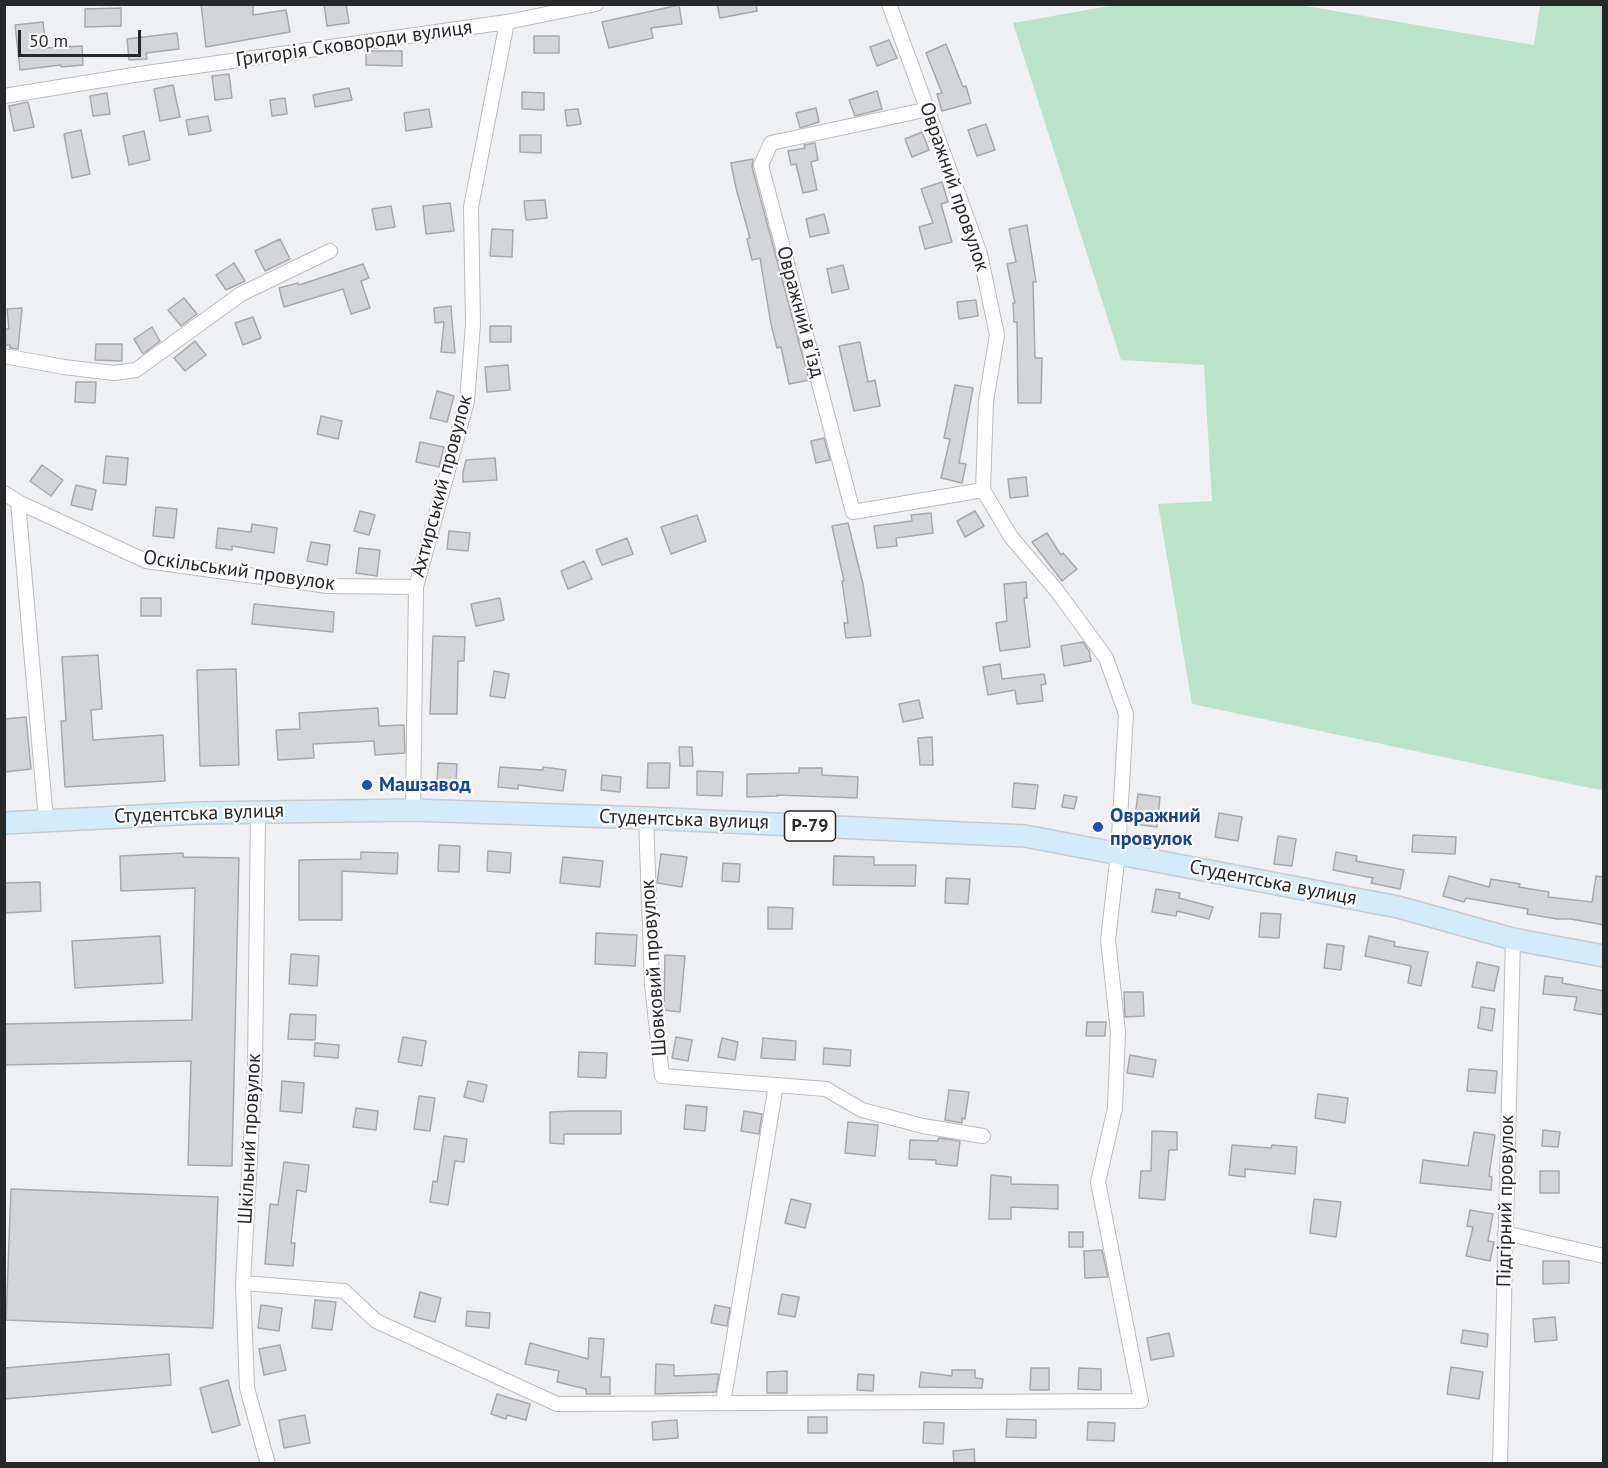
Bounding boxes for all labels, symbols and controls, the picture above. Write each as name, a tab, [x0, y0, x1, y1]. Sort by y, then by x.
street label: Григорія Сковороди вулиця	[234, 16, 474, 72]
scale bar	[21, 18, 144, 56]
text: 50 m	[29, 29, 68, 52]
street label: Овражний провулок	[914, 99, 994, 275]
street label: Овражний в'їзд	[771, 244, 829, 380]
street label: Ахтирський провулок	[406, 392, 478, 580]
street label: Оскільський провулок	[142, 546, 336, 596]
place label: Машзавод	[379, 773, 471, 797]
marker: Машзавод	[360, 778, 374, 792]
street label: Студентська вулиця	[114, 799, 284, 829]
place label: Овражний провулок	[1110, 804, 1201, 851]
street label: Студентська вулиця	[599, 805, 769, 835]
road number: Р-79	[784, 811, 836, 841]
marker: Овражний провулок	[1091, 820, 1105, 834]
street label: Студентська вулиця	[1187, 855, 1359, 911]
street label: Шовковий провулок	[636, 879, 672, 1057]
street label: Шкільний провулок	[234, 1053, 266, 1225]
street label: Підгірний провулок	[1492, 1115, 1520, 1287]

